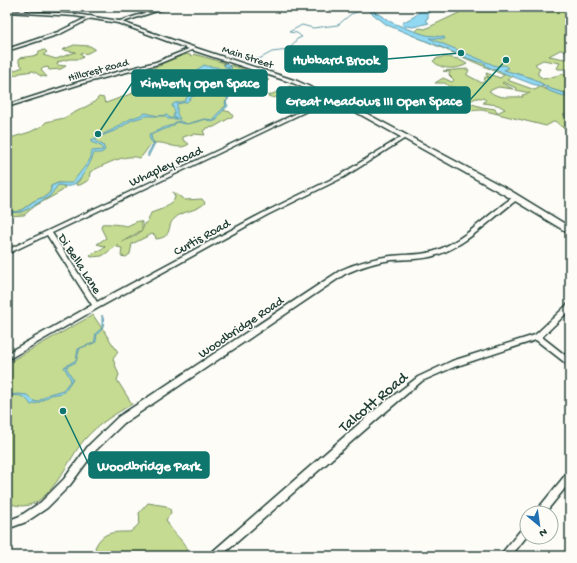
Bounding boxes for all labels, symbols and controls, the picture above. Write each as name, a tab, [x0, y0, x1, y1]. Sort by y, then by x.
street label: Main Street	[220, 44, 276, 72]
callout: Hubbard Brook	[285, 46, 387, 72]
text: Hubbard Brook	[293, 53, 381, 70]
street label: Hillcrest Road	[67, 57, 132, 85]
callout: Kimberly Open Space	[132, 70, 267, 96]
text: Kimberly Open Space	[139, 76, 260, 93]
callout: Great Meadows III Open Space	[277, 87, 470, 113]
text: Great Meadows III Open Space	[286, 94, 463, 111]
street label: Whapley Road	[127, 143, 206, 191]
street label: Curtis Road	[171, 216, 234, 260]
street label: Di Bella Lane	[53, 231, 104, 297]
street label: Woodbridge Road	[196, 293, 288, 362]
street label: Talcott Road	[335, 368, 414, 439]
callout: Woodbridge Park	[89, 452, 209, 478]
text: Woodbridge Park	[96, 459, 202, 476]
north arrow	[519, 505, 559, 545]
text: N	[537, 525, 549, 539]

